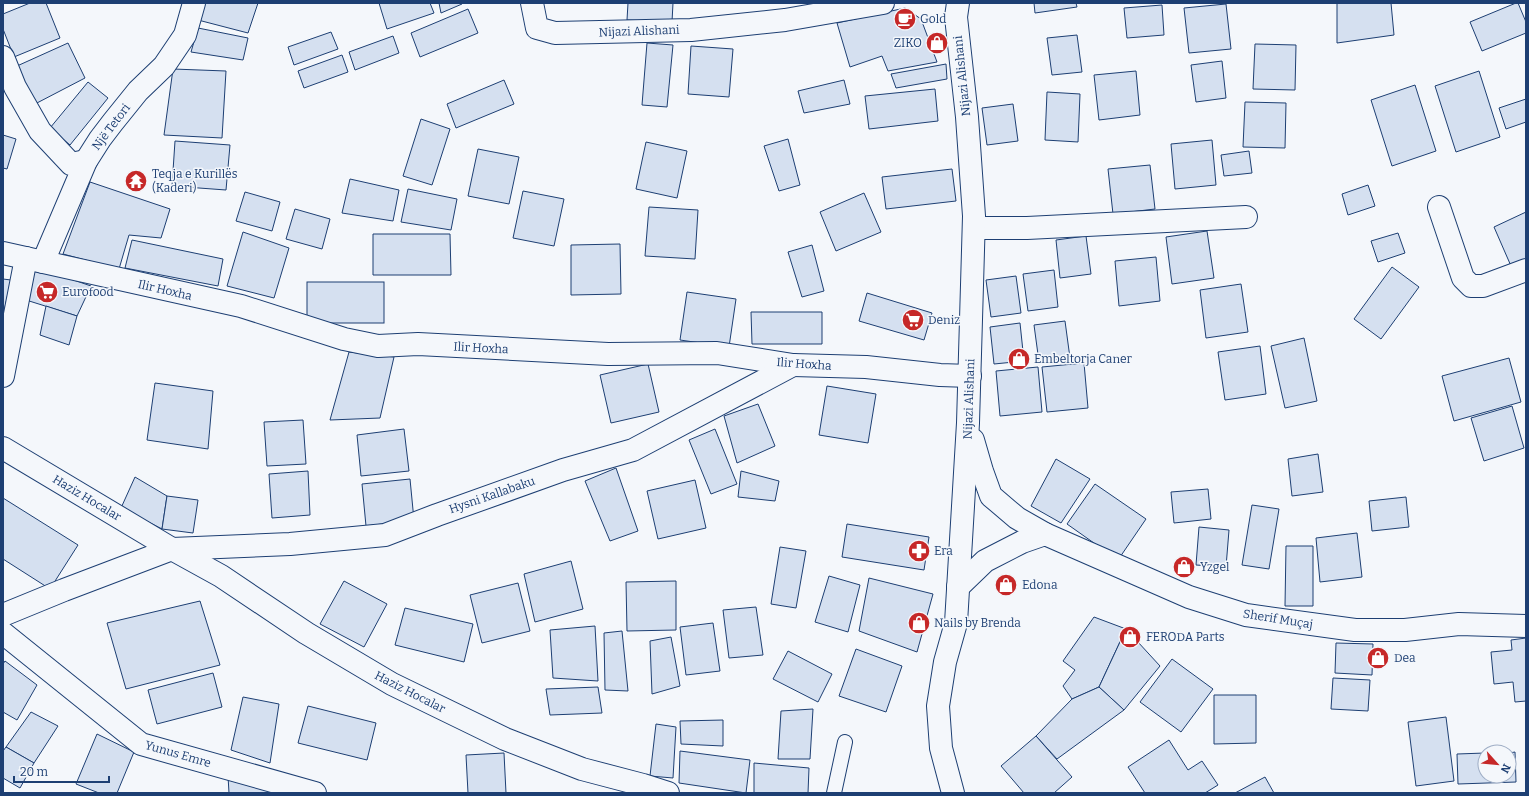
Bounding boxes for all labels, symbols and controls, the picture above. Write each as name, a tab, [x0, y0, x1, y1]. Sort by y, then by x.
cafe icon: Gold	[892, 6, 918, 32]
place label: Gold	[920, 12, 946, 26]
street label: Nijazi Alishani	[598, 23, 680, 39]
shop icon: ZIKO	[924, 30, 950, 56]
street label: Nijazi Alishani	[951, 35, 973, 117]
place label: ZIKO	[894, 36, 922, 50]
street label: Një Tetori	[89, 101, 133, 153]
place label: Teqja e Kurillës (Kaderi)	[152, 167, 238, 195]
temple icon: Teqja e Kurillës (Kaderi)	[123, 168, 149, 194]
street label: Ilir Hoxha	[136, 277, 194, 303]
supermarket icon: Eurofood	[34, 279, 60, 305]
place label: Eurofood	[62, 285, 114, 299]
supermarket icon: Deniz	[900, 307, 926, 333]
place label: Deniz	[928, 313, 960, 327]
street label: Ilir Hoxha	[453, 340, 509, 356]
shop icon: Embeltorja Caner	[1006, 346, 1032, 372]
place label: Embeltorja Caner	[1034, 352, 1133, 366]
street label: Ilir Hoxha	[776, 355, 832, 373]
street label: Nijazi Alishani	[961, 358, 977, 440]
street label: Haziz Hocalar	[50, 472, 124, 524]
street label: Hysni Kallabaku	[447, 474, 537, 516]
pharmacy icon: Era	[906, 538, 932, 564]
place label: Era	[934, 544, 953, 558]
shop icon: Yzgel	[1171, 554, 1197, 580]
place label: Yzgel	[1200, 560, 1230, 574]
shop icon: Edona	[993, 572, 1019, 598]
place label: Edona	[1022, 578, 1058, 592]
street label: Sherif Muçaj	[1242, 607, 1314, 631]
shop icon: Nails by Brenda	[906, 610, 932, 636]
place label: Nails by Brenda	[934, 616, 1021, 630]
shop icon: FERODA Parts	[1117, 624, 1143, 650]
place label: FERODA Parts	[1146, 630, 1225, 644]
shop icon: Dea	[1365, 645, 1391, 671]
place label: Dea	[1394, 651, 1416, 665]
street label: Haziz Hocalar	[372, 668, 448, 716]
street label: Yunus Emre	[143, 738, 213, 770]
north arrow	[1477, 744, 1517, 784]
scale bar	[14, 758, 109, 784]
text: N	[1498, 762, 1513, 775]
text: 20 m	[20, 765, 49, 779]

